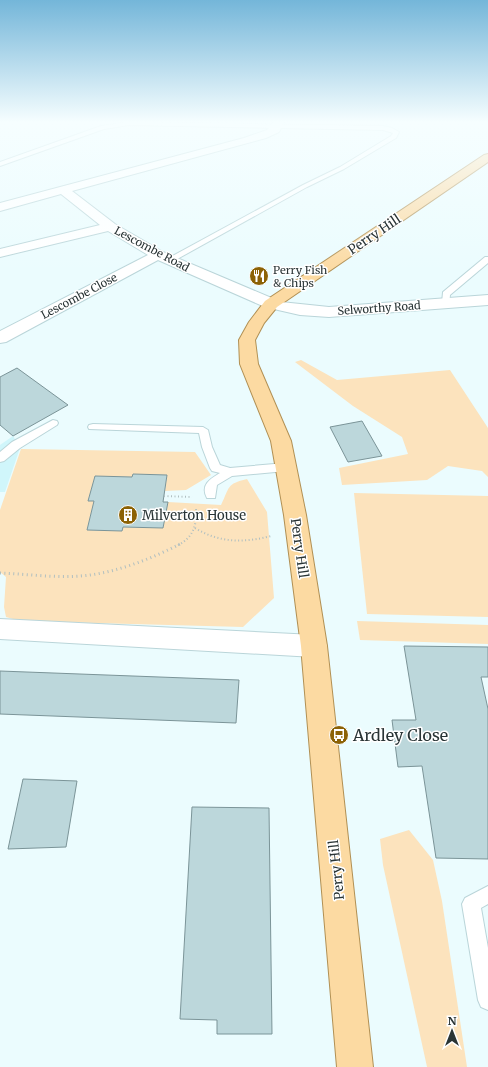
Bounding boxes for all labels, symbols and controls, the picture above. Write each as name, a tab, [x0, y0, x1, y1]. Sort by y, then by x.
street label: Perry Hill	[345, 211, 404, 258]
street label: Lescombe Road	[112, 223, 192, 275]
place label: Perry Fish & Chips	[273, 263, 328, 290]
restaurant icon: Perry Fish & Chips	[248, 265, 270, 287]
street label: Lescombe Close	[39, 270, 120, 322]
street label: Selworthy Road	[337, 298, 421, 318]
building icon: Milverton House	[117, 504, 139, 526]
place label: Milverton House	[142, 507, 246, 524]
street label: Perry Hill	[287, 517, 312, 579]
bus stop icon: Ardley Close	[328, 724, 350, 746]
place label: Ardley Close	[352, 725, 448, 745]
street label: Perry Hill	[325, 839, 348, 901]
north arrow	[432, 1011, 472, 1051]
text: N	[448, 1014, 457, 1028]

